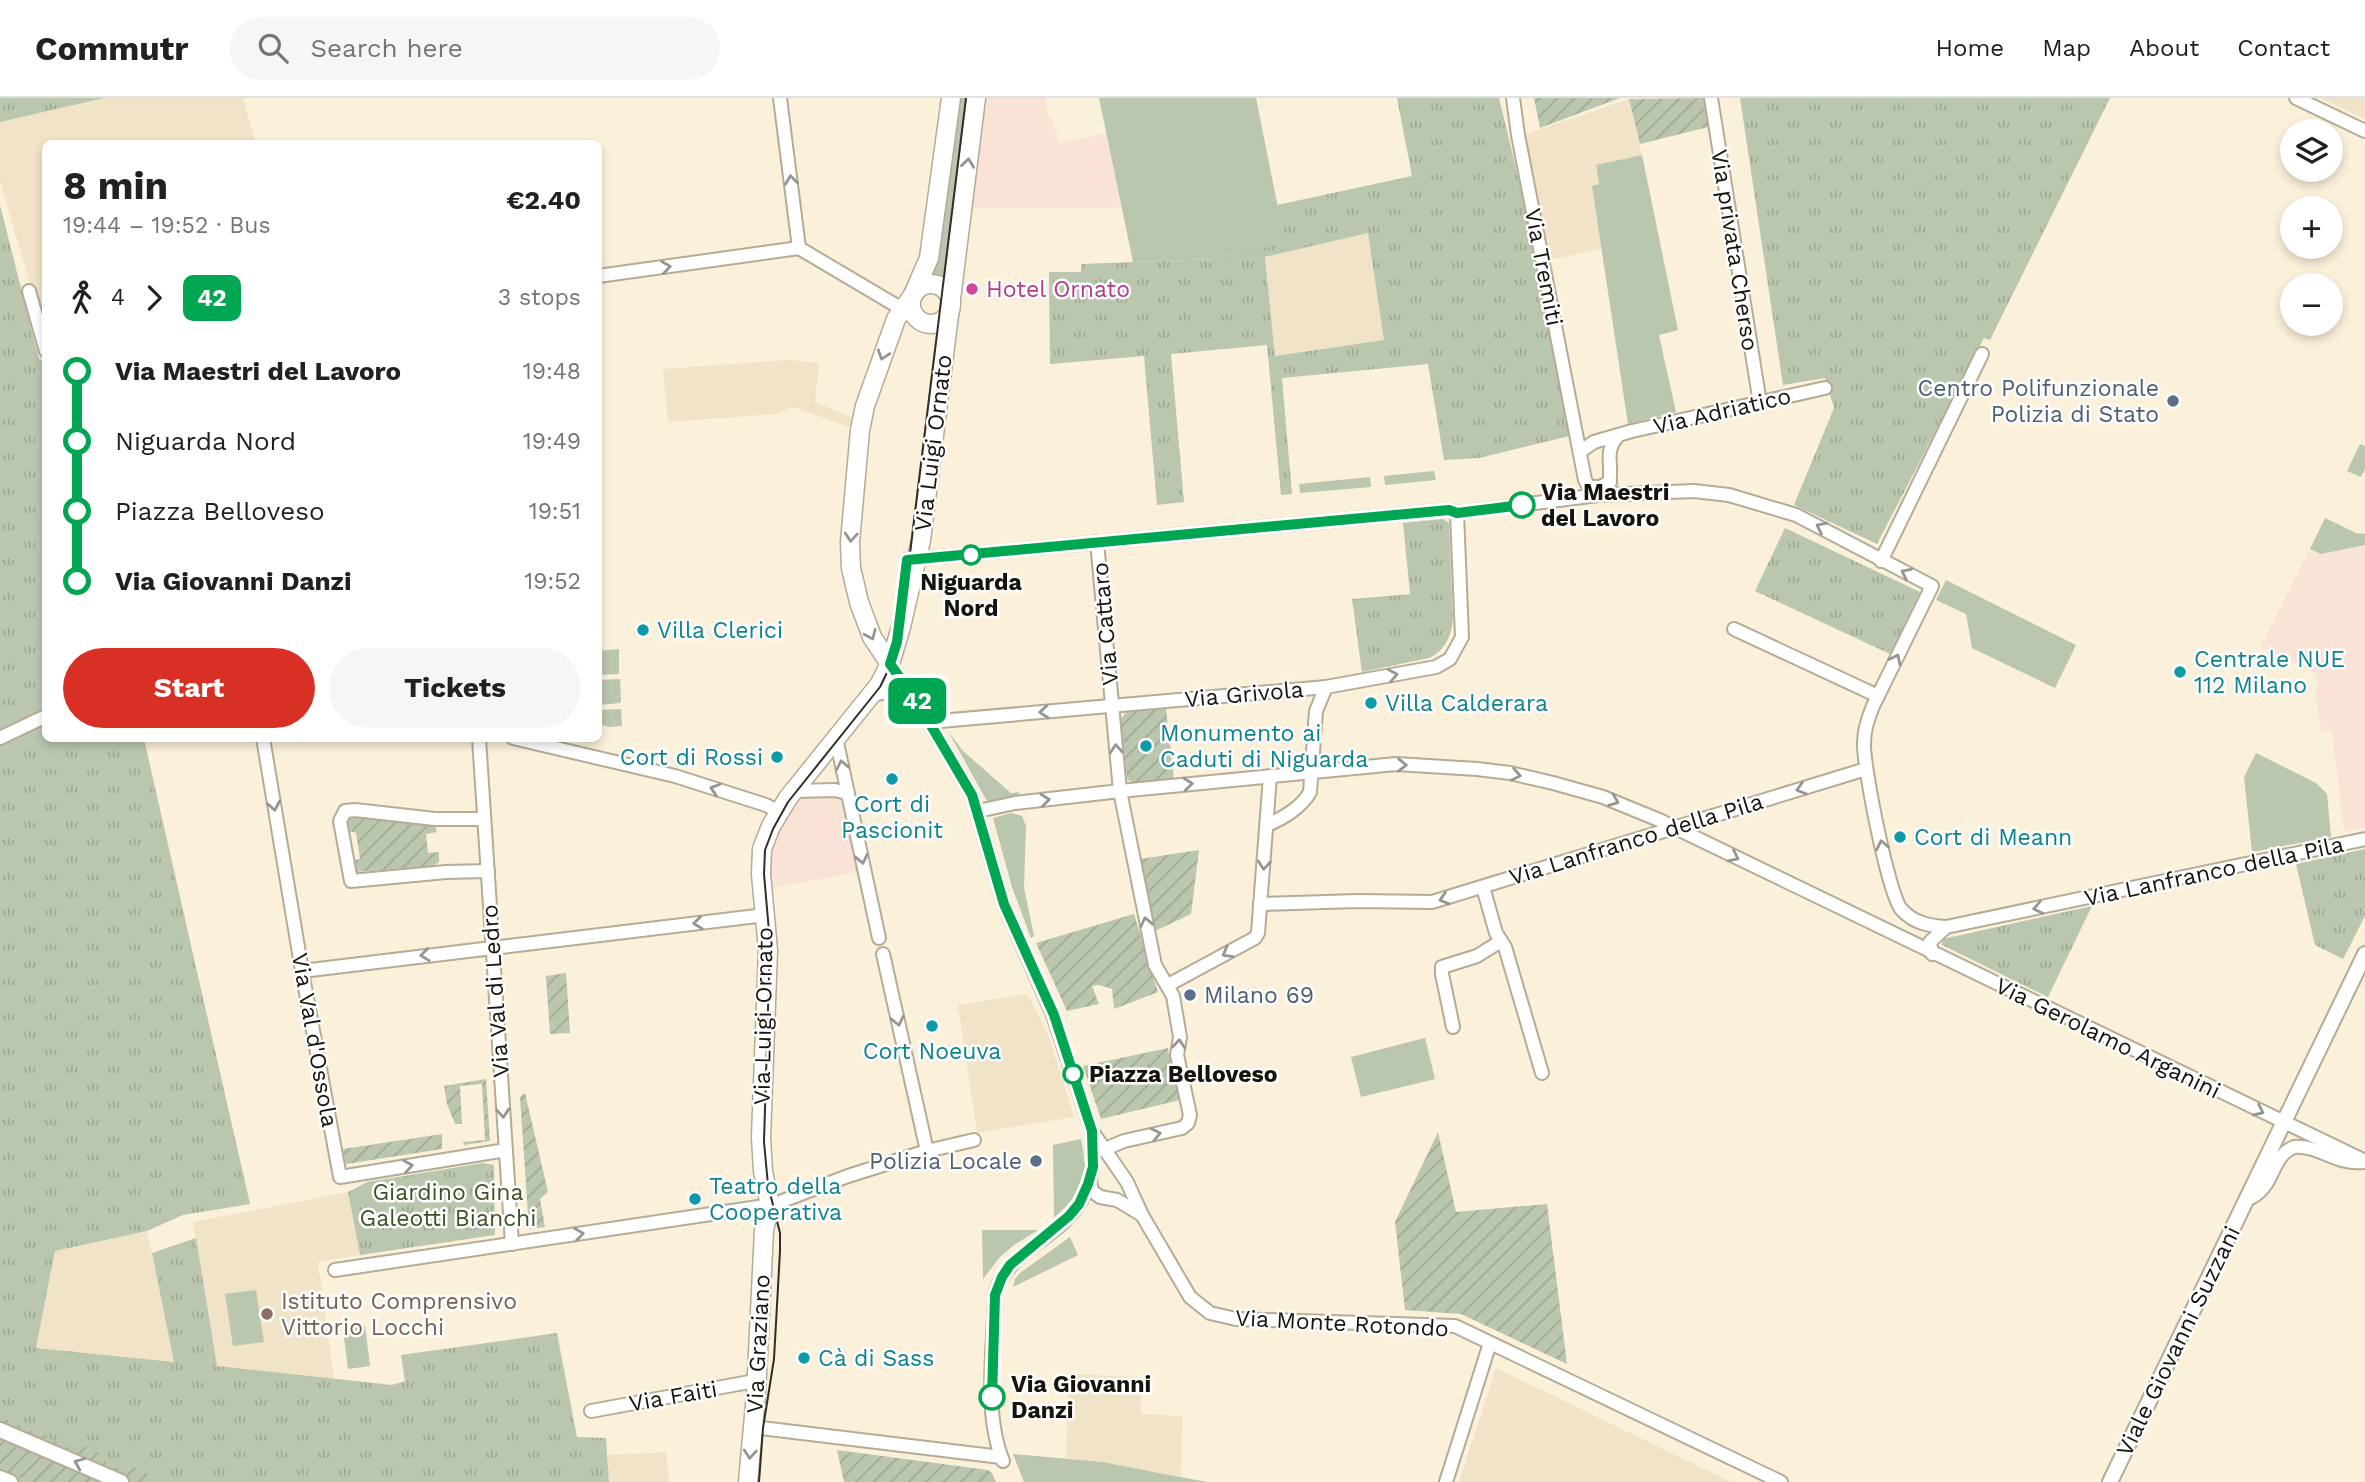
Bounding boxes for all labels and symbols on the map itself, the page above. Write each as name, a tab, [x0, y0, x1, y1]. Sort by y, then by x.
street label: Via privata Cherso	[1705, 147, 1764, 353]
one-way arrow	[961, 157, 976, 169]
one-way arrow	[783, 174, 798, 186]
street label: Via Tremiti	[1519, 206, 1568, 328]
one-way arrow	[660, 259, 672, 274]
place label: Hotel Ornato	[986, 276, 1130, 303]
marker: Hotel Ornato	[964, 281, 980, 297]
one-way arrow	[877, 349, 891, 361]
street label: Via Luigi Ornato	[909, 353, 958, 533]
place label: Centro Polifunzionale Polizia di Stato	[1918, 375, 2159, 428]
street label: Via Adriatico	[1651, 383, 1794, 440]
marker: Centro Polifunzionale Polizia di Stato	[2165, 393, 2181, 409]
place label: Via Maestri del Lavoro	[1541, 479, 1669, 532]
marker: Via Maestri del Lavoro	[1509, 492, 1535, 518]
one-way arrow	[1816, 522, 1828, 536]
one-way arrow	[844, 532, 859, 543]
marker: Niguarda Nord	[961, 545, 981, 565]
street label: Via Cattaro	[1087, 561, 1124, 687]
one-way arrow	[1901, 568, 1913, 582]
place label: Niguarda Nord	[920, 569, 1023, 622]
place label: Villa Clerici	[657, 617, 783, 644]
marker: Villa Clerici	[635, 622, 651, 638]
one-way arrow	[863, 628, 877, 640]
place label: Centrale NUE 112 Milano	[2194, 646, 2345, 699]
one-way arrow	[1888, 654, 1902, 666]
marker: Centrale NUE 112 Milano	[2172, 664, 2188, 680]
one-way arrow	[1387, 669, 1399, 684]
street label: Via Grivola	[1183, 676, 1305, 713]
line badge: 42	[886, 678, 948, 724]
place label: Villa Calderara	[1385, 690, 1548, 717]
marker: Villa Calderara	[1363, 695, 1379, 711]
one-way arrow	[1038, 704, 1049, 719]
place label: Monumento ai Caduti di Niguarda	[1160, 720, 1368, 773]
marker: Monumento ai Caduti di Niguarda	[1138, 738, 1154, 754]
one-way arrow	[1109, 743, 1124, 754]
place label: Cort di Rossi	[620, 744, 763, 771]
marker: Cort di Rossi	[769, 749, 785, 765]
one-way arrow	[1398, 757, 1408, 773]
one-way arrow	[835, 759, 850, 771]
one-way arrow	[1510, 766, 1522, 781]
marker: Cort di Pascionit	[884, 771, 900, 787]
one-way arrow	[1182, 777, 1194, 792]
one-way arrow	[1795, 780, 1807, 795]
one-way arrow	[709, 783, 722, 797]
street label: Via Lanfranco della Pila	[1506, 788, 1767, 891]
place label: Cort di Pascionit	[841, 791, 943, 844]
one-way arrow	[1040, 793, 1051, 808]
one-way arrow	[1608, 793, 1620, 807]
one-way arrow	[266, 800, 281, 812]
place label: Cort di Meann	[1914, 824, 2072, 851]
marker: Cort di Meann	[1892, 829, 1908, 845]
street label: Via Lanfranco della Pila	[2082, 831, 2346, 912]
one-way arrow	[1876, 839, 1891, 851]
one-way arrow	[1727, 849, 1739, 863]
one-way arrow	[853, 853, 868, 865]
one-way arrow	[1256, 859, 1271, 871]
one-way arrow	[1438, 890, 1450, 905]
one-way arrow	[2032, 900, 2044, 914]
street label: Via Val di Ledro	[476, 903, 515, 1078]
one-way arrow	[692, 915, 704, 930]
one-way arrow	[1139, 916, 1154, 928]
street label: Via Luigi Ornato	[748, 927, 779, 1105]
one-way arrow	[1221, 945, 1234, 958]
one-way arrow	[419, 948, 431, 963]
street label: Via Val d'Ossola	[286, 951, 343, 1129]
street label: Via Gerolamo Arganini	[1991, 972, 2225, 1105]
place label: Milano 69	[1204, 982, 1314, 1009]
marker: Milano 69	[1182, 987, 1198, 1003]
one-way arrow	[890, 1015, 904, 1027]
marker: Cort Noeuva	[924, 1018, 940, 1034]
place label: Cort Noeuva	[863, 1038, 1001, 1065]
one-way arrow	[1171, 1038, 1186, 1049]
place label: Piazza Belloveso	[1089, 1061, 1277, 1088]
marker: Piazza Belloveso	[1063, 1064, 1083, 1084]
one-way arrow	[2252, 1102, 2264, 1116]
one-way arrow	[495, 1108, 510, 1119]
one-way arrow	[1150, 1128, 1162, 1142]
place label: Polizia Locale	[869, 1148, 1022, 1175]
marker: Polizia Locale	[1028, 1153, 1044, 1169]
one-way arrow	[402, 1159, 414, 1174]
place label: Teatro della Cooperativa	[709, 1173, 842, 1226]
park label: Giardino Gina Galeotti Bianchi	[360, 1179, 536, 1232]
marker: Teatro della Cooperativa	[687, 1191, 703, 1207]
street label: Viale Giovanni Suzzani	[2111, 1222, 2246, 1461]
one-way arrow	[573, 1227, 585, 1242]
street label: Via Graziano	[741, 1274, 776, 1414]
place label: Istituto Comprensivo Vittorio Locchi	[281, 1288, 517, 1341]
street label: Via Monte Rotondo	[1234, 1304, 1449, 1343]
marker: Istituto Comprensivo Vittorio Locchi	[259, 1306, 275, 1322]
place label: Cà di Sass	[818, 1345, 934, 1372]
marker: Cà di Sass	[796, 1350, 812, 1366]
place label: Via Giovanni Danzi	[1011, 1371, 1151, 1424]
street label: Via Faiti	[627, 1375, 719, 1418]
marker: Via Giovanni Danzi	[979, 1384, 1005, 1410]
one-way arrow	[743, 1449, 758, 1460]
one-way arrow	[73, 1458, 85, 1472]

